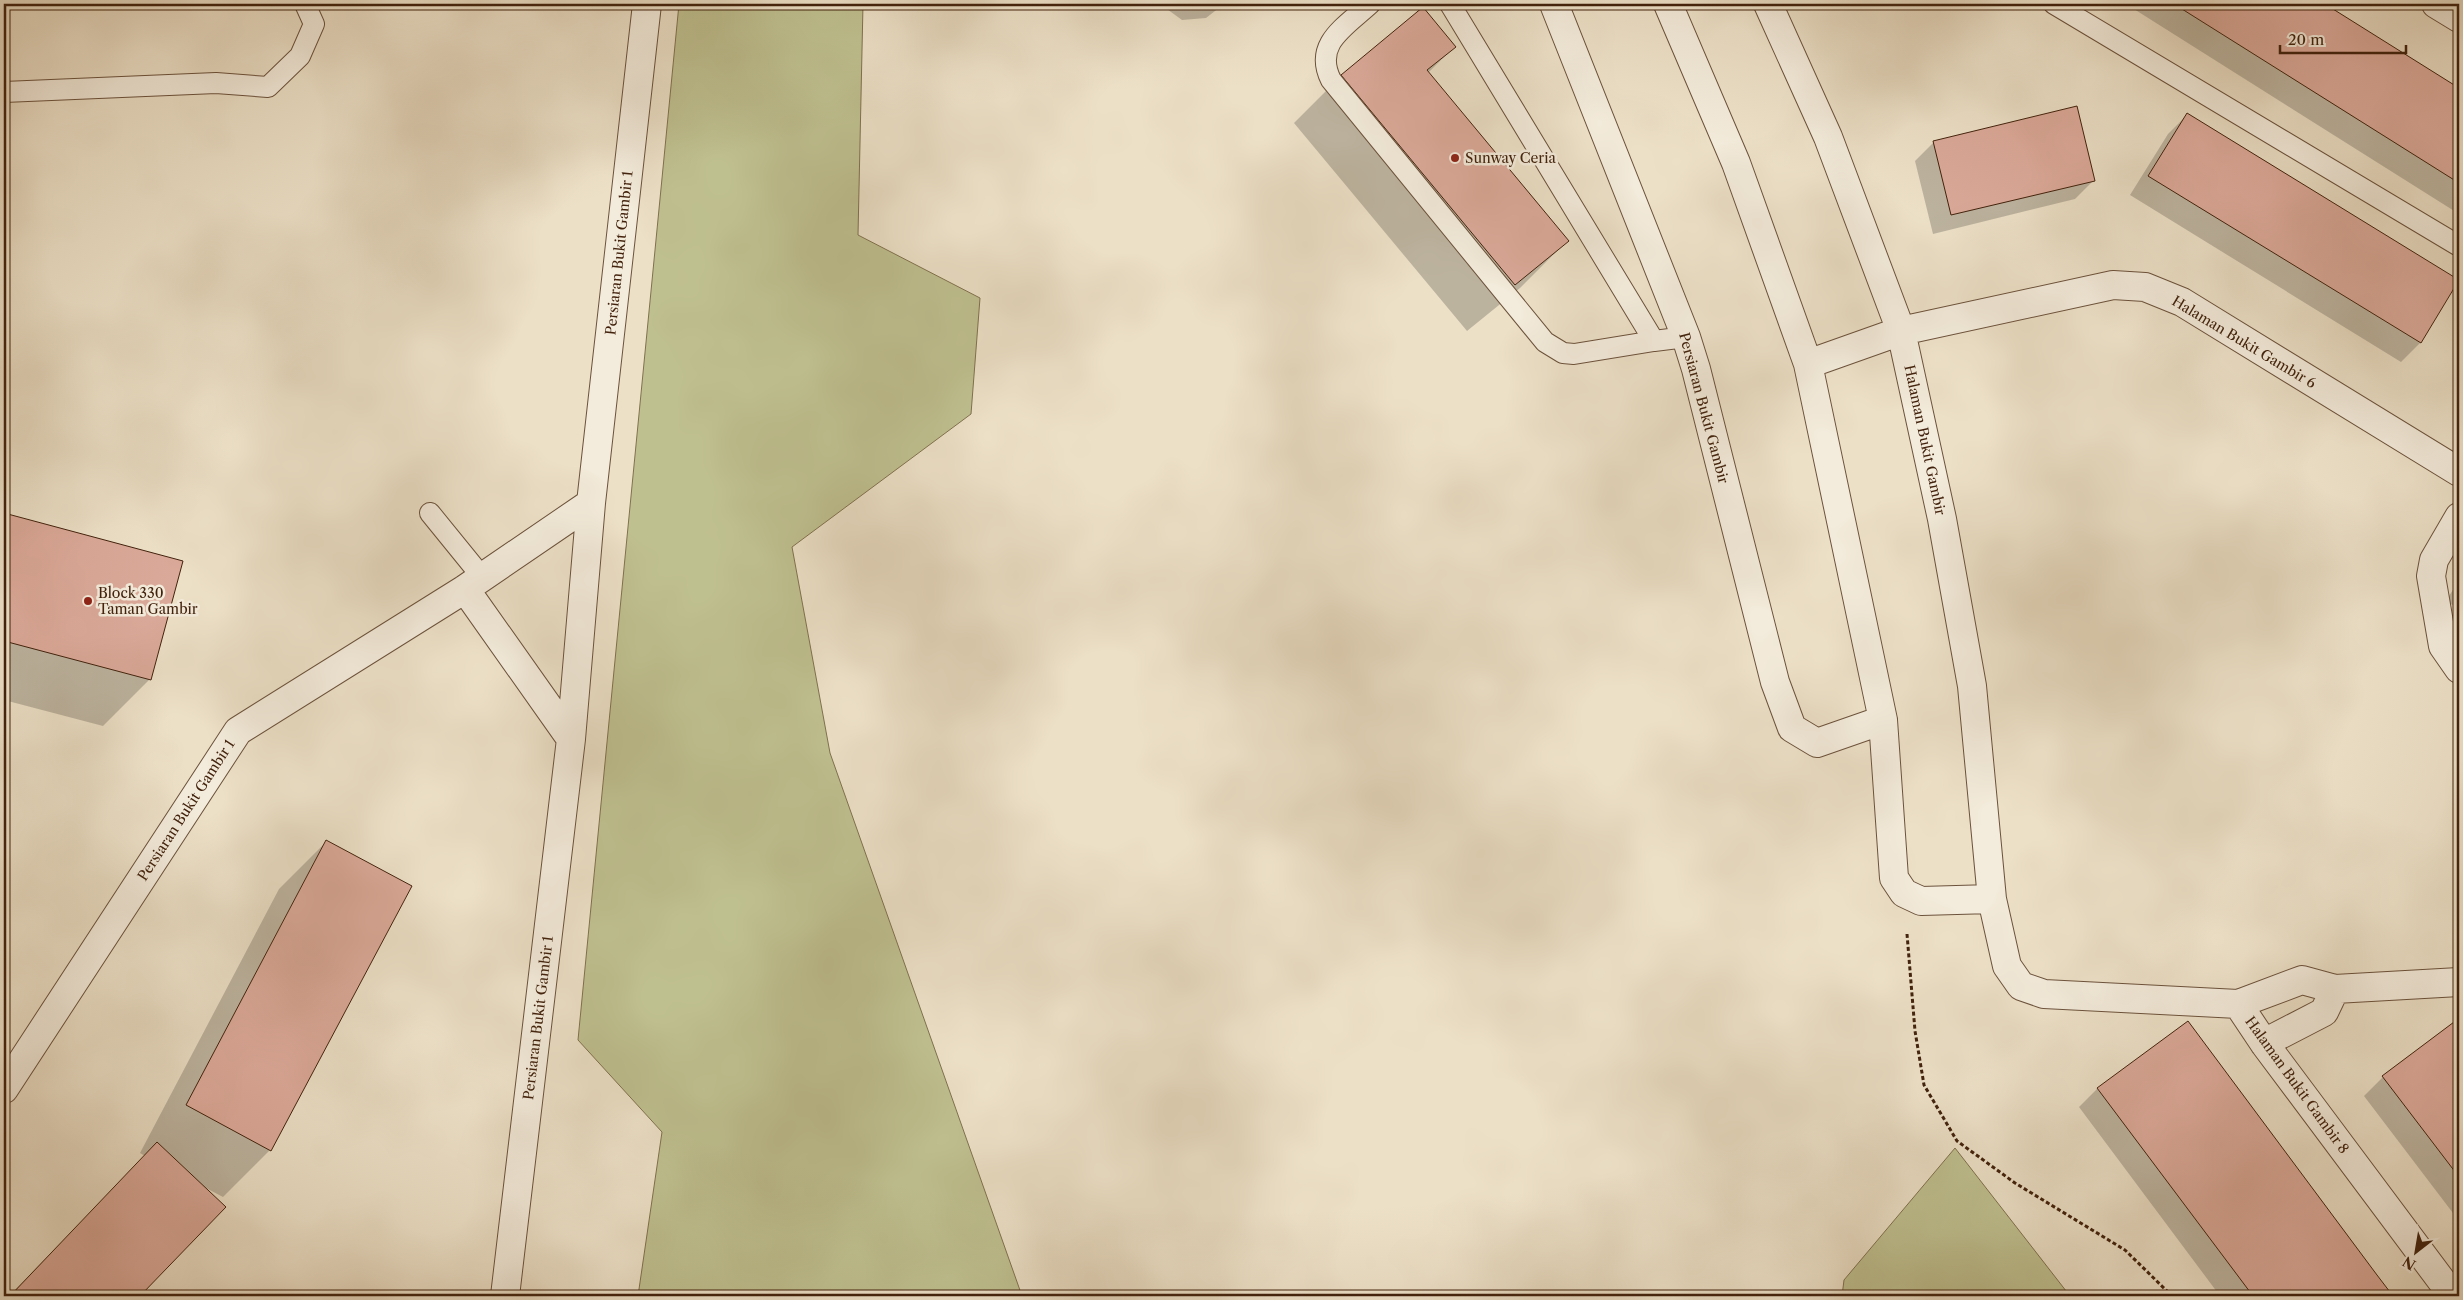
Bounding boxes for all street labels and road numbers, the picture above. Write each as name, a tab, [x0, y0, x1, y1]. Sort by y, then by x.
street label: Persiaran Bukit Gambir 1	[601, 170, 637, 336]
street label: Halaman Bukit Gambir 6	[2169, 292, 2319, 392]
street label: Persiaran Bukit Gambir	[1675, 330, 1733, 486]
street label: Halaman Bukit Gambir	[1900, 363, 1950, 517]
street label: Persiaran Bukit Gambir 1	[133, 736, 239, 884]
street label: Persiaran Bukit Gambir 1	[519, 935, 557, 1101]
street label: Halaman Bukit Gambir 8	[2241, 1013, 2353, 1157]

